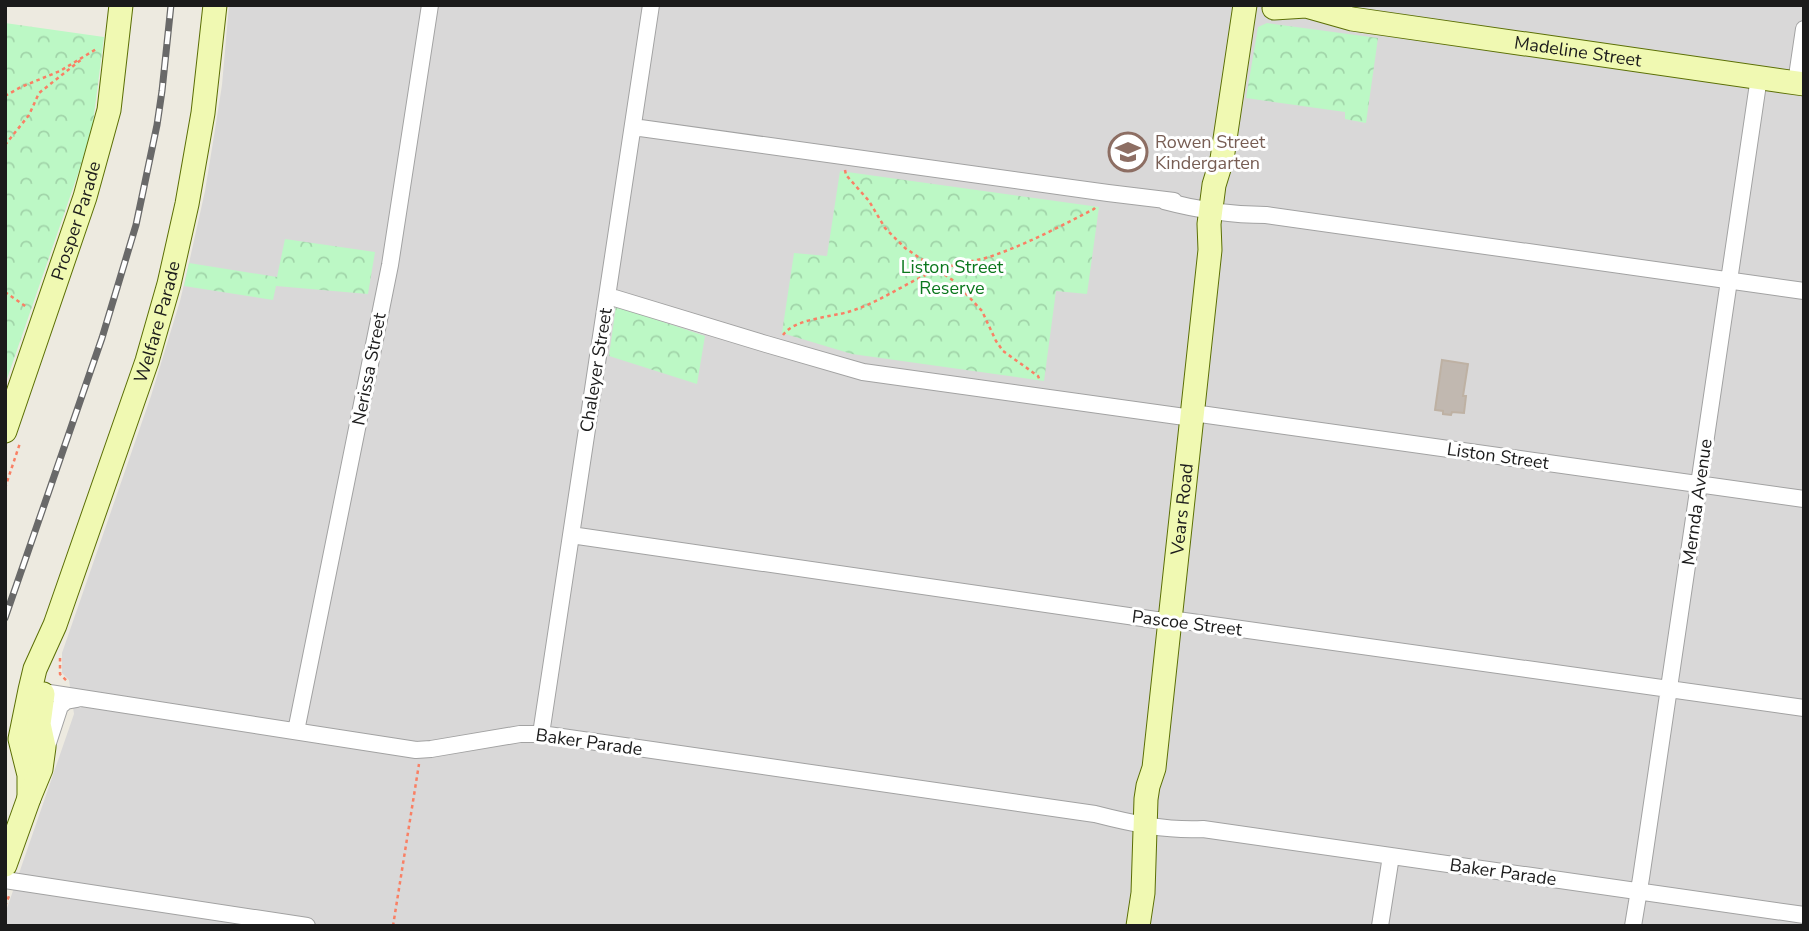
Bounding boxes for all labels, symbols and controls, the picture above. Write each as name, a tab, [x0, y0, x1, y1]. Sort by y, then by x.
street label: Madeline Street	[1513, 30, 1644, 73]
place label: Rowen Street Kindergarten	[1155, 130, 1266, 175]
school or university icon: Rowen Street Kindergarten	[1107, 131, 1149, 173]
street label: Prosper Parade	[45, 158, 106, 283]
park label: Liston Street Reserve	[901, 255, 1004, 300]
street label: Welfare Parade	[128, 259, 186, 386]
street label: Chaleyer Street	[574, 305, 618, 434]
street label: Nerissa Street	[346, 310, 392, 427]
street label: Liston Street	[1445, 437, 1551, 475]
street label: Mernda Avenue	[1676, 437, 1718, 567]
street label: Vears Road	[1165, 462, 1199, 557]
street label: Pascoe Street	[1131, 604, 1244, 642]
street label: Baker Parade	[534, 723, 644, 761]
street label: Baker Parade	[1448, 853, 1558, 891]

